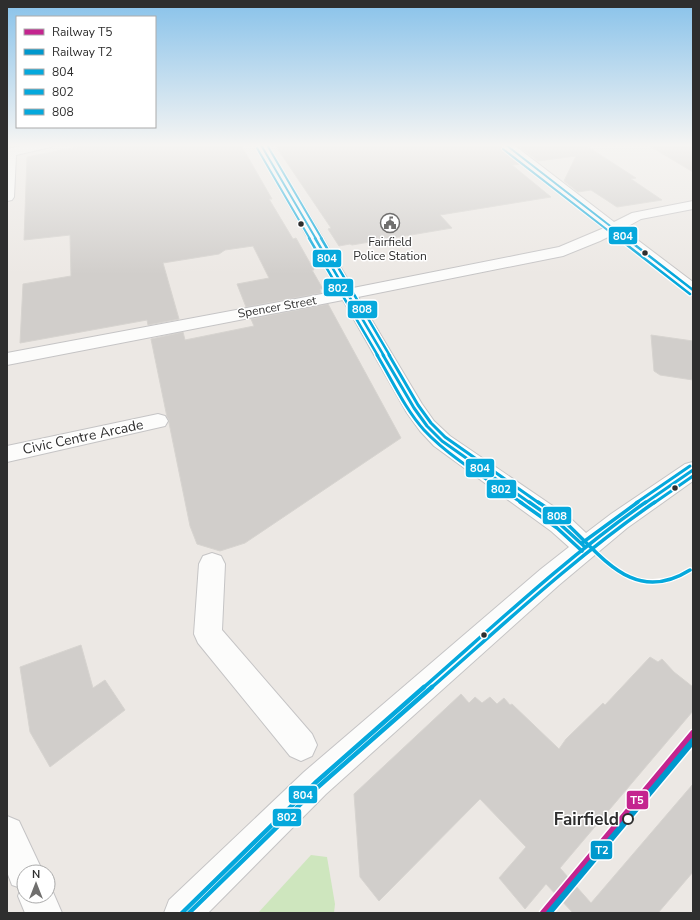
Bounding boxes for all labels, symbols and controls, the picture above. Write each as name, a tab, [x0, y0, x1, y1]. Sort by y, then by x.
legend	[16, 16, 156, 128]
text: Railway T5	[52, 24, 113, 40]
text: Railway T2	[52, 44, 113, 60]
text: 804	[52, 64, 74, 80]
text: 802	[52, 84, 74, 100]
text: 808	[52, 104, 74, 120]
public building icon: Fairfield Police Station	[379, 212, 401, 234]
unlabelled marker	[296, 219, 306, 229]
line badge: 804	[608, 226, 638, 245]
text: 804	[613, 229, 633, 244]
place label: Fairfield Police Station	[353, 234, 427, 264]
unlabelled marker	[640, 248, 650, 258]
line badge: 804	[312, 249, 342, 268]
text: 804	[317, 251, 337, 266]
line badge: 802	[323, 278, 354, 297]
text: 802	[328, 281, 348, 296]
street label: Spencer Street	[236, 292, 318, 322]
line badge: 808	[347, 300, 378, 319]
text: 808	[352, 302, 372, 317]
street label: Civic Centre Arcade	[21, 415, 145, 459]
line badge: 804	[465, 458, 495, 478]
text: 804	[470, 461, 490, 476]
line badge: 802	[486, 479, 517, 499]
text: 802	[491, 482, 511, 497]
unlabelled marker	[670, 483, 680, 493]
line badge: 808	[542, 506, 572, 525]
text: 808	[547, 509, 567, 524]
unlabelled marker	[479, 630, 489, 640]
line badge: 804	[288, 785, 318, 804]
text: 804	[293, 788, 313, 803]
line badge: T5	[626, 790, 649, 810]
text: T5	[630, 793, 644, 808]
line badge: 802	[272, 808, 302, 827]
place label: Fairfield	[554, 808, 619, 831]
text: 802	[277, 810, 297, 825]
marker: Fairfield	[622, 813, 634, 825]
line badge: T2	[590, 840, 613, 860]
text: T2	[595, 843, 609, 858]
north arrow	[16, 864, 56, 904]
text: N	[32, 867, 40, 882]

